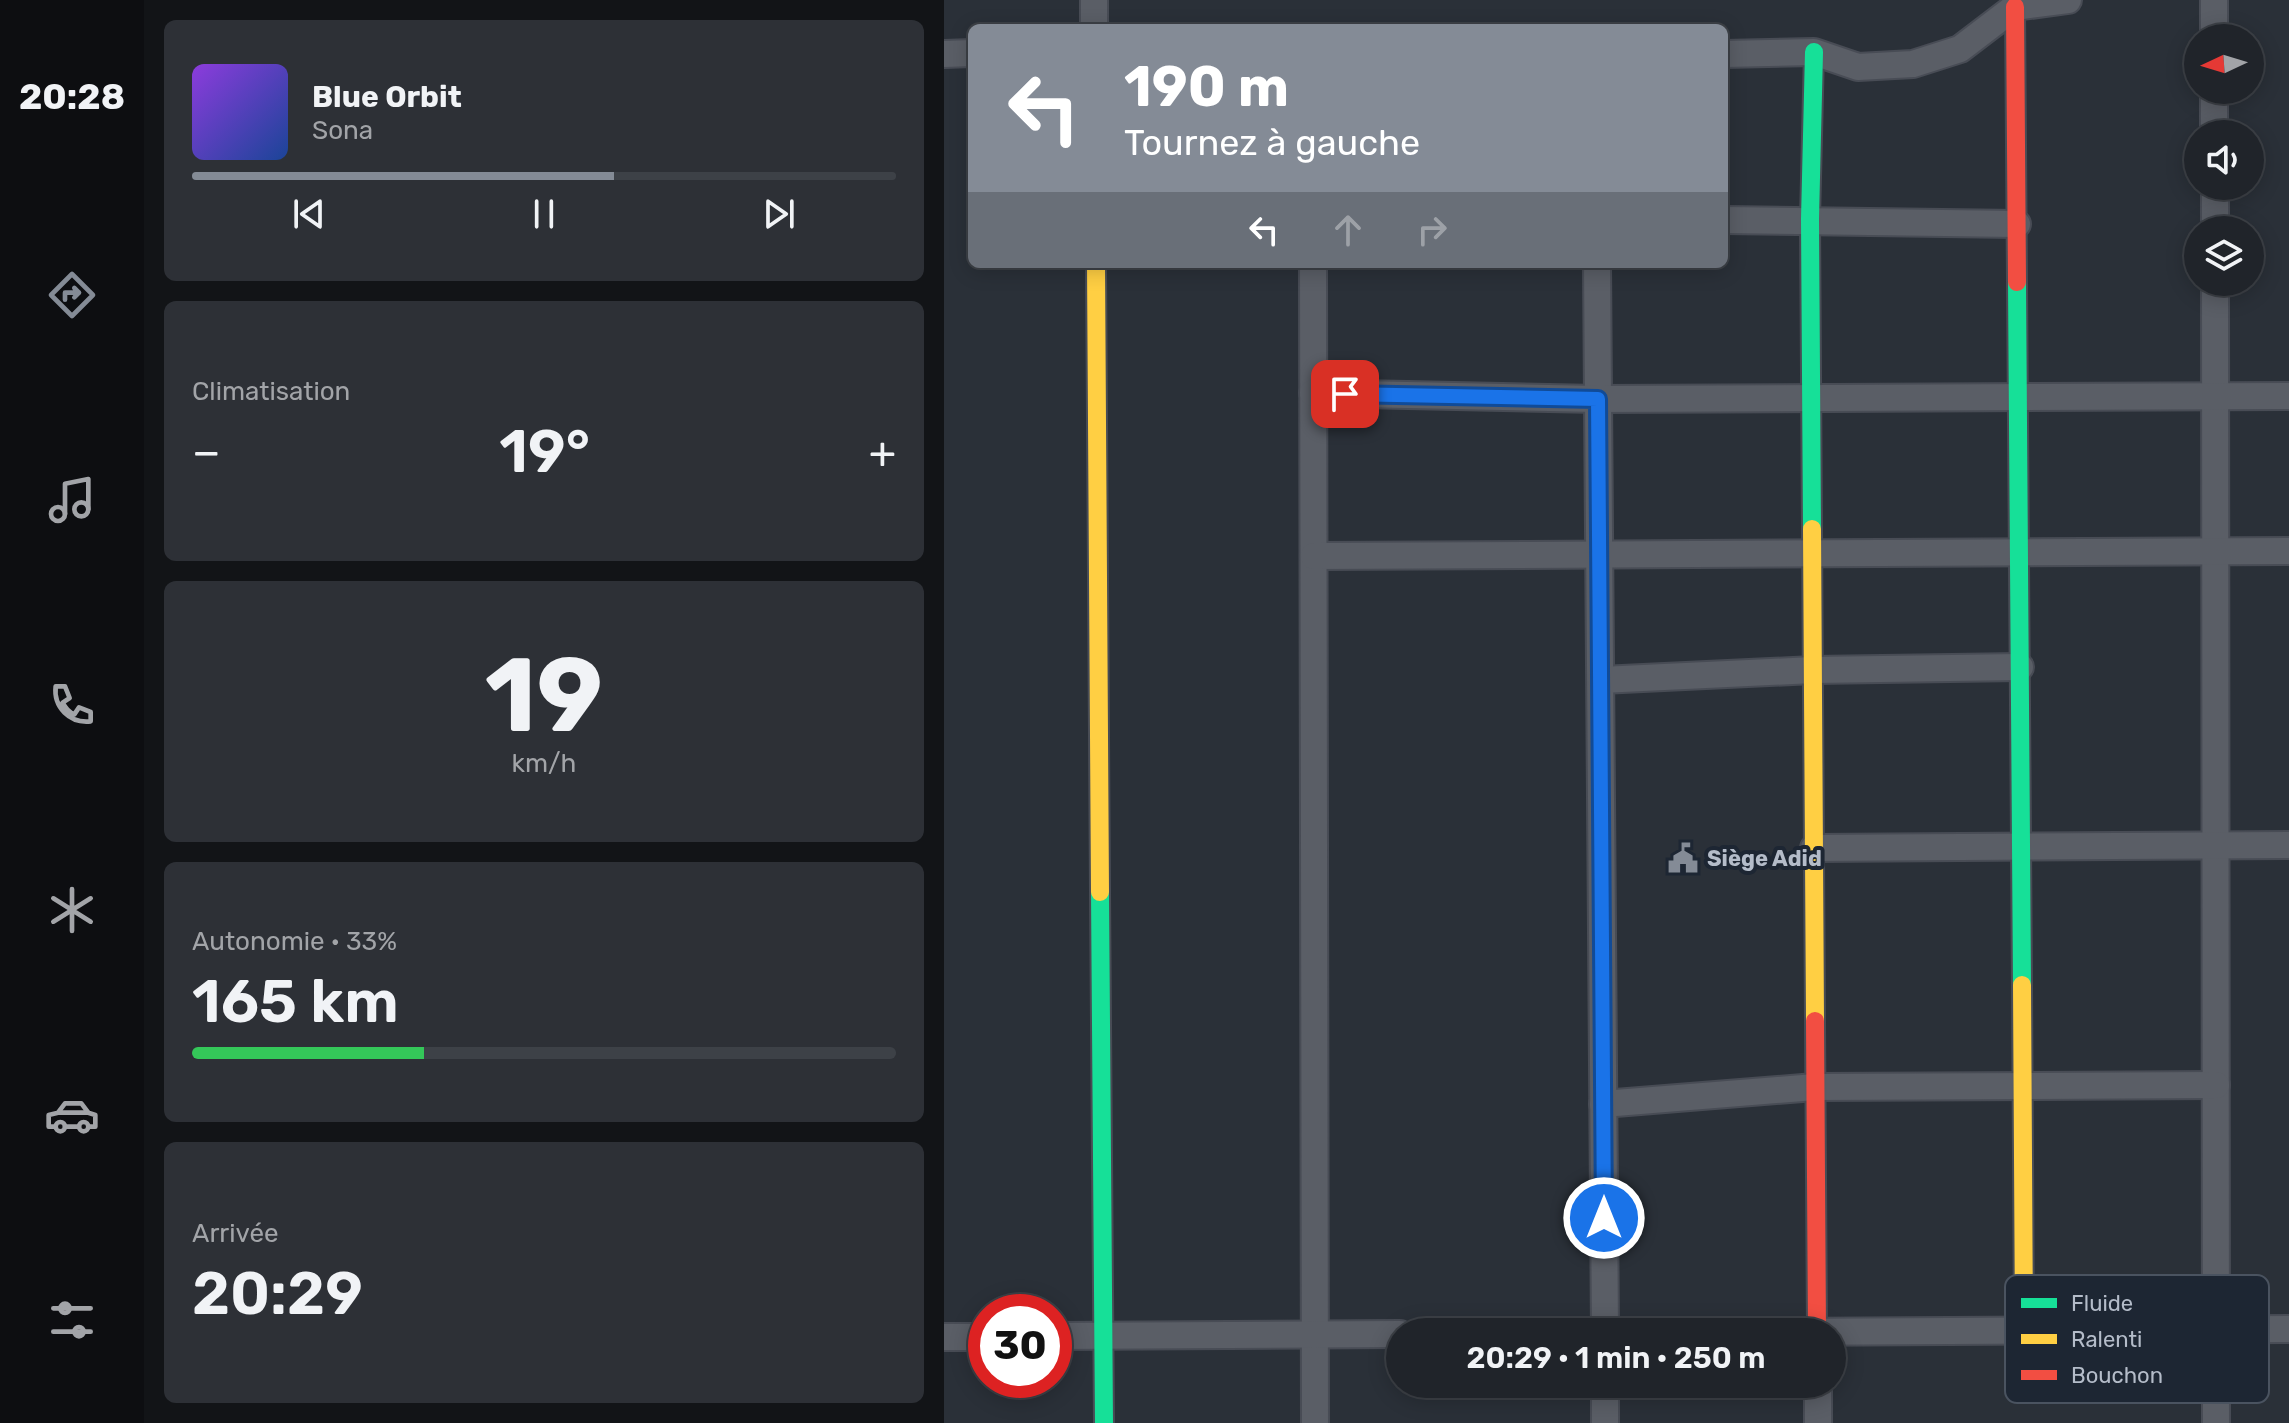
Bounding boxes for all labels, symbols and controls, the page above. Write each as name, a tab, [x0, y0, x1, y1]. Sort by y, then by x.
north arrow	[2184, 24, 2264, 104]
map controls	[2184, 24, 2264, 296]
text: 190 m	[1124, 54, 1289, 120]
icon: left	[992, 56, 1096, 160]
text: 20:28	[19, 75, 125, 118]
text: Blue Orbit	[312, 79, 462, 115]
text: Sona	[312, 115, 373, 146]
button: sound	[2184, 120, 2264, 200]
text: Tournez à gauche	[1124, 121, 1420, 164]
icon: previous	[287, 192, 331, 236]
icon: pause	[522, 192, 566, 236]
icon: next	[757, 192, 801, 236]
icon: left	[1242, 208, 1286, 252]
icon: ahead	[1326, 208, 1370, 252]
icon: right	[1410, 208, 1454, 252]
button: layers	[2184, 216, 2264, 296]
icon: directions	[44, 267, 100, 323]
pin	[1311, 360, 1379, 428]
icon: arrive	[1323, 372, 1367, 416]
text: Climatisation	[192, 376, 350, 407]
text: 19°	[499, 416, 590, 487]
text: −	[192, 426, 221, 478]
text: +	[869, 426, 896, 478]
icon: music	[44, 472, 100, 528]
text: 19	[485, 634, 603, 757]
icon: phone	[44, 677, 100, 733]
text: km/h	[512, 748, 576, 779]
public building icon: Siège Adid	[1666, 841, 1700, 875]
place label: Siège Adid	[1707, 845, 1822, 872]
icon: climate	[44, 882, 100, 938]
text: Autonomie · 33%	[192, 926, 397, 957]
text: 165 km	[192, 966, 399, 1037]
icon: car	[44, 1087, 100, 1143]
position arrow	[1562, 1176, 1646, 1260]
text: Arrivée	[192, 1218, 279, 1249]
text: 20:29	[192, 1258, 363, 1329]
legend	[2005, 1275, 2269, 1403]
text: Fluide	[2071, 1290, 2133, 1317]
icon: filters	[44, 1292, 100, 1348]
speed limit sign: 30	[968, 1294, 1072, 1398]
text: Ralenti	[2071, 1326, 2142, 1353]
text: 20:29 · 1 min · 250 m	[1466, 1340, 1766, 1376]
text: Bouchon	[2071, 1362, 2163, 1389]

